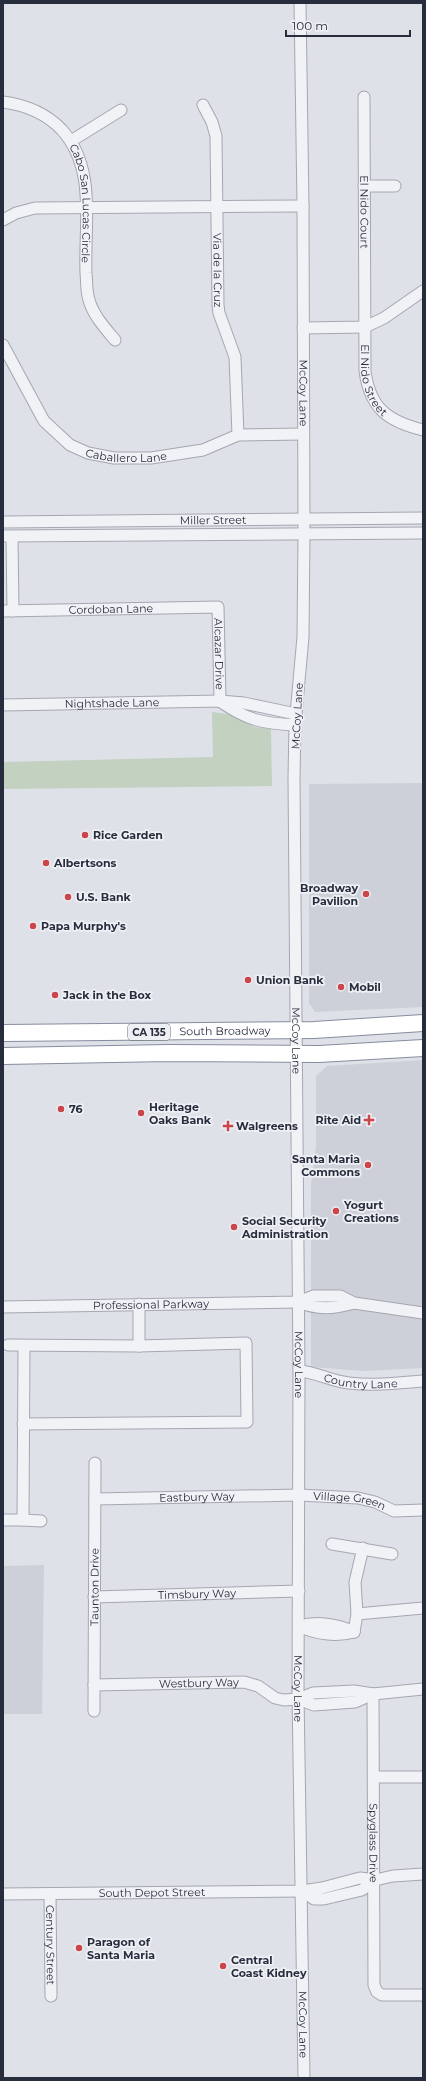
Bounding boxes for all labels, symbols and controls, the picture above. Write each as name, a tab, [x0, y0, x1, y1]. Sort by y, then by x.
scale bar	[286, 12, 410, 38]
text: 100 m	[292, 18, 328, 33]
street label: Cabo San Lucas Circle	[66, 141, 94, 263]
street label: El Nido Court	[357, 175, 372, 249]
street label: Via de la Cruz	[210, 233, 225, 308]
street label: El Nido Street	[358, 344, 391, 420]
street label: McCoy Lane	[296, 359, 311, 427]
street label: Caballero Lane	[84, 446, 168, 465]
street label: Miller Street	[180, 513, 247, 527]
street label: Cordoban Lane	[69, 601, 154, 617]
street label: Alcazar Drive	[211, 618, 227, 690]
street label: McCoy Lane	[288, 682, 306, 750]
street label: Nightshade Lane	[64, 695, 160, 711]
place label: Rice Garden	[93, 828, 163, 842]
marker: Rice Garden	[80, 830, 90, 840]
place label: Albertsons	[53, 856, 117, 870]
marker: Albertsons	[41, 858, 51, 868]
place label: Broadway Pavilion	[300, 881, 358, 908]
marker: Broadway Pavilion	[361, 889, 371, 899]
place label: U.S. Bank	[76, 890, 132, 904]
marker: U.S. Bank	[63, 892, 73, 902]
place label: Papa Murphy's	[41, 919, 126, 933]
marker: Papa Murphy's	[28, 921, 38, 931]
place label: Union Bank	[256, 973, 324, 987]
marker: Union Bank	[243, 975, 253, 985]
place label: Mobil	[349, 980, 381, 994]
marker: Mobil	[336, 982, 346, 992]
place label: Jack in the Box	[62, 988, 152, 1002]
marker: Jack in the Box	[50, 990, 60, 1000]
street label: McCoy Lane	[289, 1007, 303, 1074]
street label: South Broadway	[179, 1023, 271, 1038]
road number: CA 135	[128, 1024, 170, 1040]
place label: Heritage Oaks Bank	[149, 1100, 212, 1127]
place label: 76	[69, 1102, 83, 1116]
marker: 76	[56, 1104, 66, 1114]
marker: Heritage Oaks Bank	[136, 1108, 146, 1118]
place label: Rite Aid	[316, 1113, 361, 1127]
marker: Rite Aid	[364, 1115, 374, 1125]
place label: Walgreens	[236, 1119, 298, 1133]
marker: Walgreens	[223, 1121, 233, 1131]
place label: Santa Maria Commons	[292, 1152, 360, 1179]
marker: Santa Maria Commons	[363, 1160, 373, 1170]
place label: Yogurt Creations	[343, 1198, 399, 1225]
marker: Yogurt Creations	[331, 1206, 341, 1216]
place label: Social Security Administration	[241, 1214, 328, 1241]
marker: Social Security Administration	[229, 1222, 239, 1232]
street label: Professional Parkway	[93, 1297, 209, 1312]
street label: McCoy Lane	[292, 1331, 306, 1398]
street label: Country Lane	[322, 1370, 398, 1391]
street label: Eastbury Way	[159, 1489, 235, 1505]
street label: Village Green	[313, 1489, 388, 1513]
street label: Taunton Drive	[87, 1548, 102, 1626]
street label: Timsbury Way	[158, 1586, 236, 1602]
street label: McCoy Lane	[291, 1655, 305, 1723]
street label: Westbury Way	[159, 1675, 239, 1691]
street label: Spyglass Drive	[366, 1803, 381, 1883]
street label: South Depot Street	[99, 1885, 206, 1900]
street label: Century Street	[43, 1905, 58, 1986]
place label: Paragon of Santa Maria	[87, 1935, 155, 1962]
marker: Paragon of Santa Maria	[74, 1943, 84, 1953]
place label: Central Coast Kidney	[231, 1953, 307, 1980]
marker: Central Coast Kidney	[218, 1961, 228, 1971]
street label: McCoy Lane	[296, 1991, 311, 2058]

